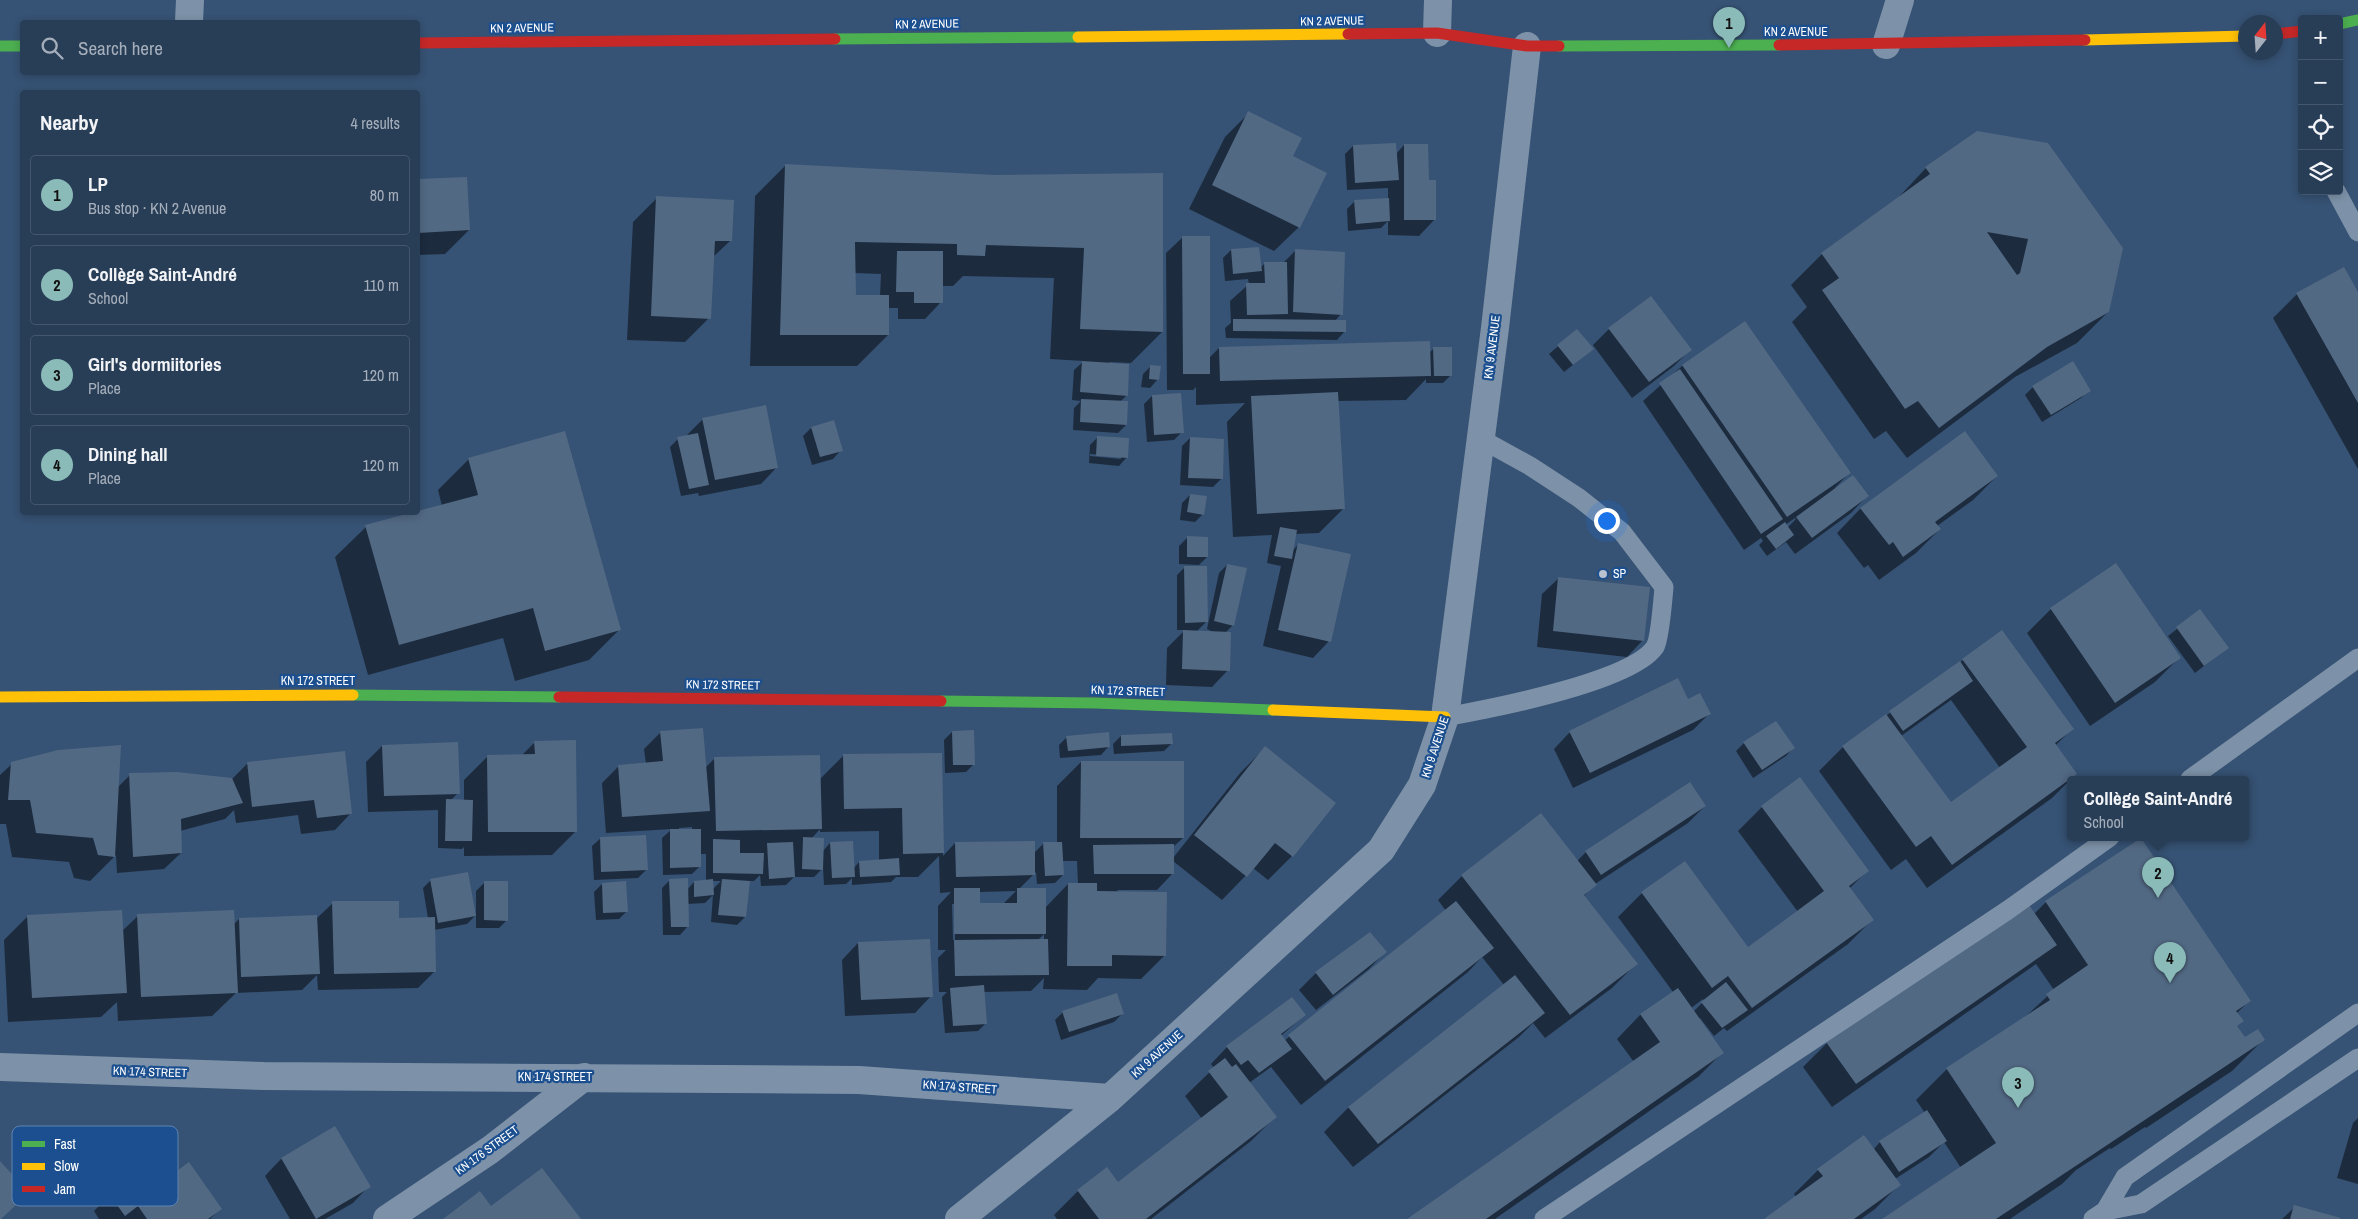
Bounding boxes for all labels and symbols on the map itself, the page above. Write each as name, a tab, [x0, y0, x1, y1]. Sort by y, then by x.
pin: 1	[1713, 7, 1745, 48]
street label: KN 2 AVENUE	[1300, 12, 1364, 30]
street label: KN 2 AVENUE	[895, 15, 959, 33]
north arrow	[2238, 15, 2283, 60]
street label: KN 2 AVENUE	[490, 19, 554, 37]
street label: KN 2 AVENUE	[1764, 24, 1828, 40]
street label: KN 9 AVENUE	[1480, 314, 1504, 380]
your location	[1594, 508, 1620, 534]
place label: SP	[1613, 566, 1627, 582]
marker: SP	[1597, 568, 1609, 580]
street label: KN 172 STREET	[281, 673, 355, 689]
street label: KN 172 STREET	[686, 676, 760, 694]
street label: KN 172 STREET	[1091, 682, 1165, 700]
street label: KN 9 AVENUE	[1418, 714, 1452, 780]
pin: 2	[2142, 857, 2174, 898]
pin: 4	[2154, 942, 2186, 983]
street label: KN 9 AVENUE	[1128, 1027, 1186, 1081]
street label: KN 174 STREET	[113, 1063, 187, 1081]
pin: 3	[2002, 1067, 2034, 1108]
street label: KN 174 STREET	[518, 1069, 592, 1085]
street label: KN 174 STREET	[922, 1076, 998, 1098]
street label: KN 176 STREET	[452, 1122, 522, 1178]
legend	[12, 1126, 178, 1206]
text: Fast	[54, 1135, 76, 1153]
text: Slow	[54, 1157, 80, 1175]
text: Jam	[54, 1180, 76, 1198]

